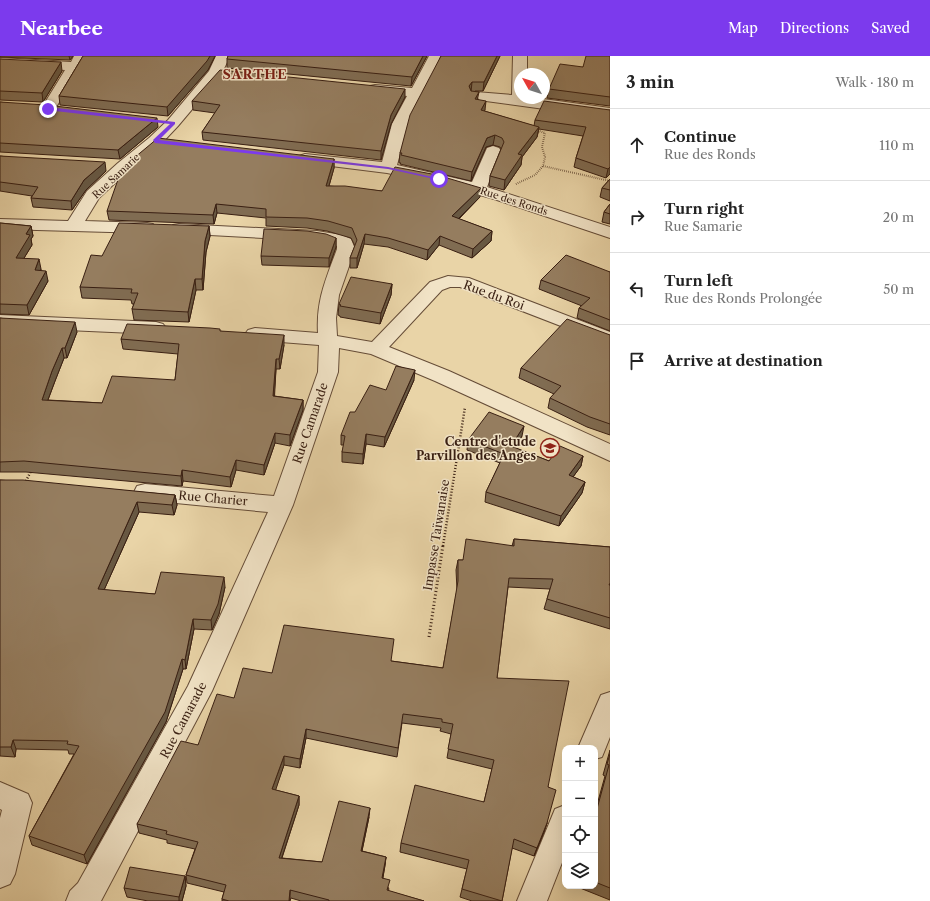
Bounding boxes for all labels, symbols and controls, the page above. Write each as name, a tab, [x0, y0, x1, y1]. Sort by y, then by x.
text: Nearbee	[20, 17, 103, 40]
text: Map	[728, 19, 758, 37]
text: Directions	[780, 19, 849, 37]
text: Saved	[871, 19, 910, 37]
district label: SARTHE	[222, 66, 288, 82]
north arrow	[514, 68, 550, 104]
text: 3 min	[626, 72, 675, 92]
text: Walk · 180 m	[835, 74, 914, 90]
route end	[39, 100, 57, 118]
text: Continue	[664, 127, 736, 146]
icon: ahead	[626, 134, 648, 156]
text: 110 m	[879, 137, 914, 153]
text: Rue des Ronds	[664, 146, 756, 162]
street label: Rue Samarie	[89, 150, 143, 201]
route start	[430, 170, 448, 188]
street label: Rue des Ronds	[478, 184, 550, 218]
text: Turn right	[664, 199, 744, 218]
icon: right	[626, 206, 648, 228]
text: 20 m	[883, 209, 914, 225]
text: Rue Samarie	[664, 218, 743, 234]
text: Turn left	[664, 271, 733, 290]
street label: Rue du Roi	[462, 277, 527, 313]
icon: left	[626, 278, 648, 300]
text: 50 m	[883, 281, 914, 297]
text: Rue des Ronds Prolongée	[664, 290, 822, 306]
icon: arrive	[626, 350, 648, 372]
text: Arrive at destination	[664, 351, 823, 370]
street label: Rue Camarade	[289, 380, 331, 465]
place label: Centre d'etude Parvillon des Anges	[416, 434, 536, 463]
school or university icon: Centre d'etude Parvillon des Anges	[539, 437, 561, 459]
street label: Impasse Taïwanaise	[420, 478, 452, 592]
street label: Rue Charier	[178, 487, 248, 509]
street label: Rue Camarade	[157, 679, 210, 761]
map controls	[562, 745, 598, 889]
button: +	[562, 745, 598, 781]
button: −	[562, 781, 598, 817]
button: locate	[562, 817, 598, 853]
button: layers	[562, 853, 598, 889]

